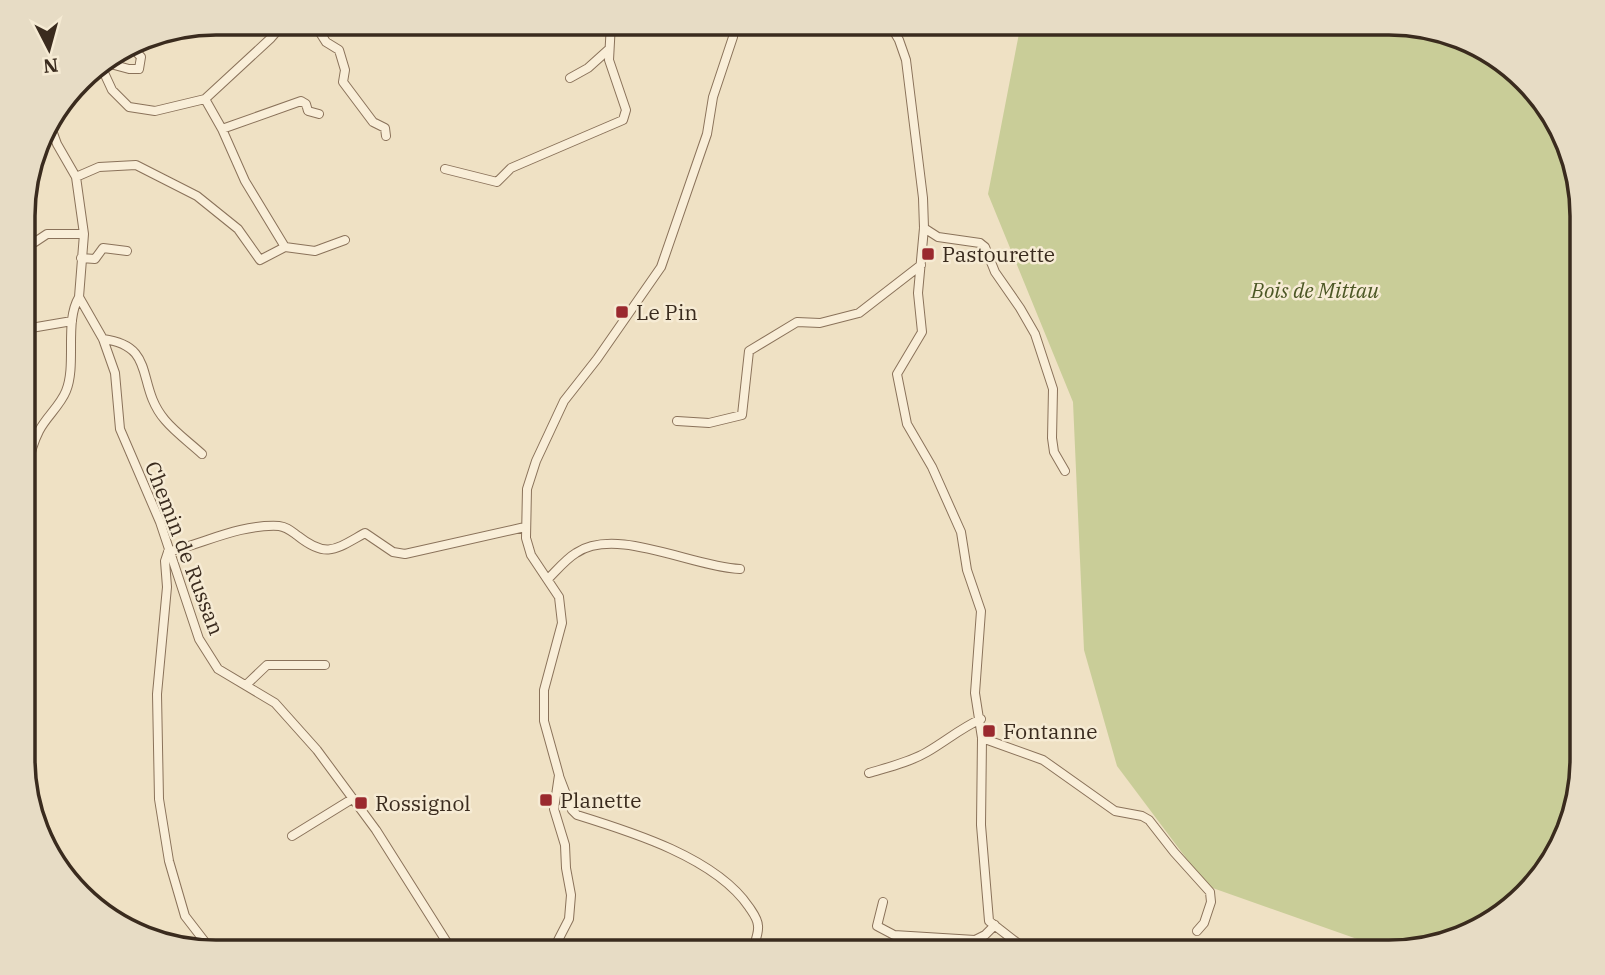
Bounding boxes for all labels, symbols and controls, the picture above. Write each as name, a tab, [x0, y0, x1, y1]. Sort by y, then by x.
north arrow	[14, 14, 84, 84]
text: N	[42, 53, 60, 79]
place label: Pastourette	[942, 240, 1055, 268]
marker: Pastourette	[920, 246, 936, 262]
park label: Bois de Mittau	[1250, 276, 1379, 304]
place label: Le Pin	[636, 298, 698, 326]
marker: Le Pin	[614, 304, 630, 320]
street label: Chemin de Russan	[139, 457, 231, 639]
place label: Fontanne	[1003, 717, 1098, 745]
marker: Fontanne	[981, 723, 997, 739]
place label: Planette	[560, 786, 641, 814]
place label: Rossignol	[375, 789, 471, 817]
marker: Planette	[538, 792, 554, 808]
marker: Rossignol	[353, 795, 369, 811]

